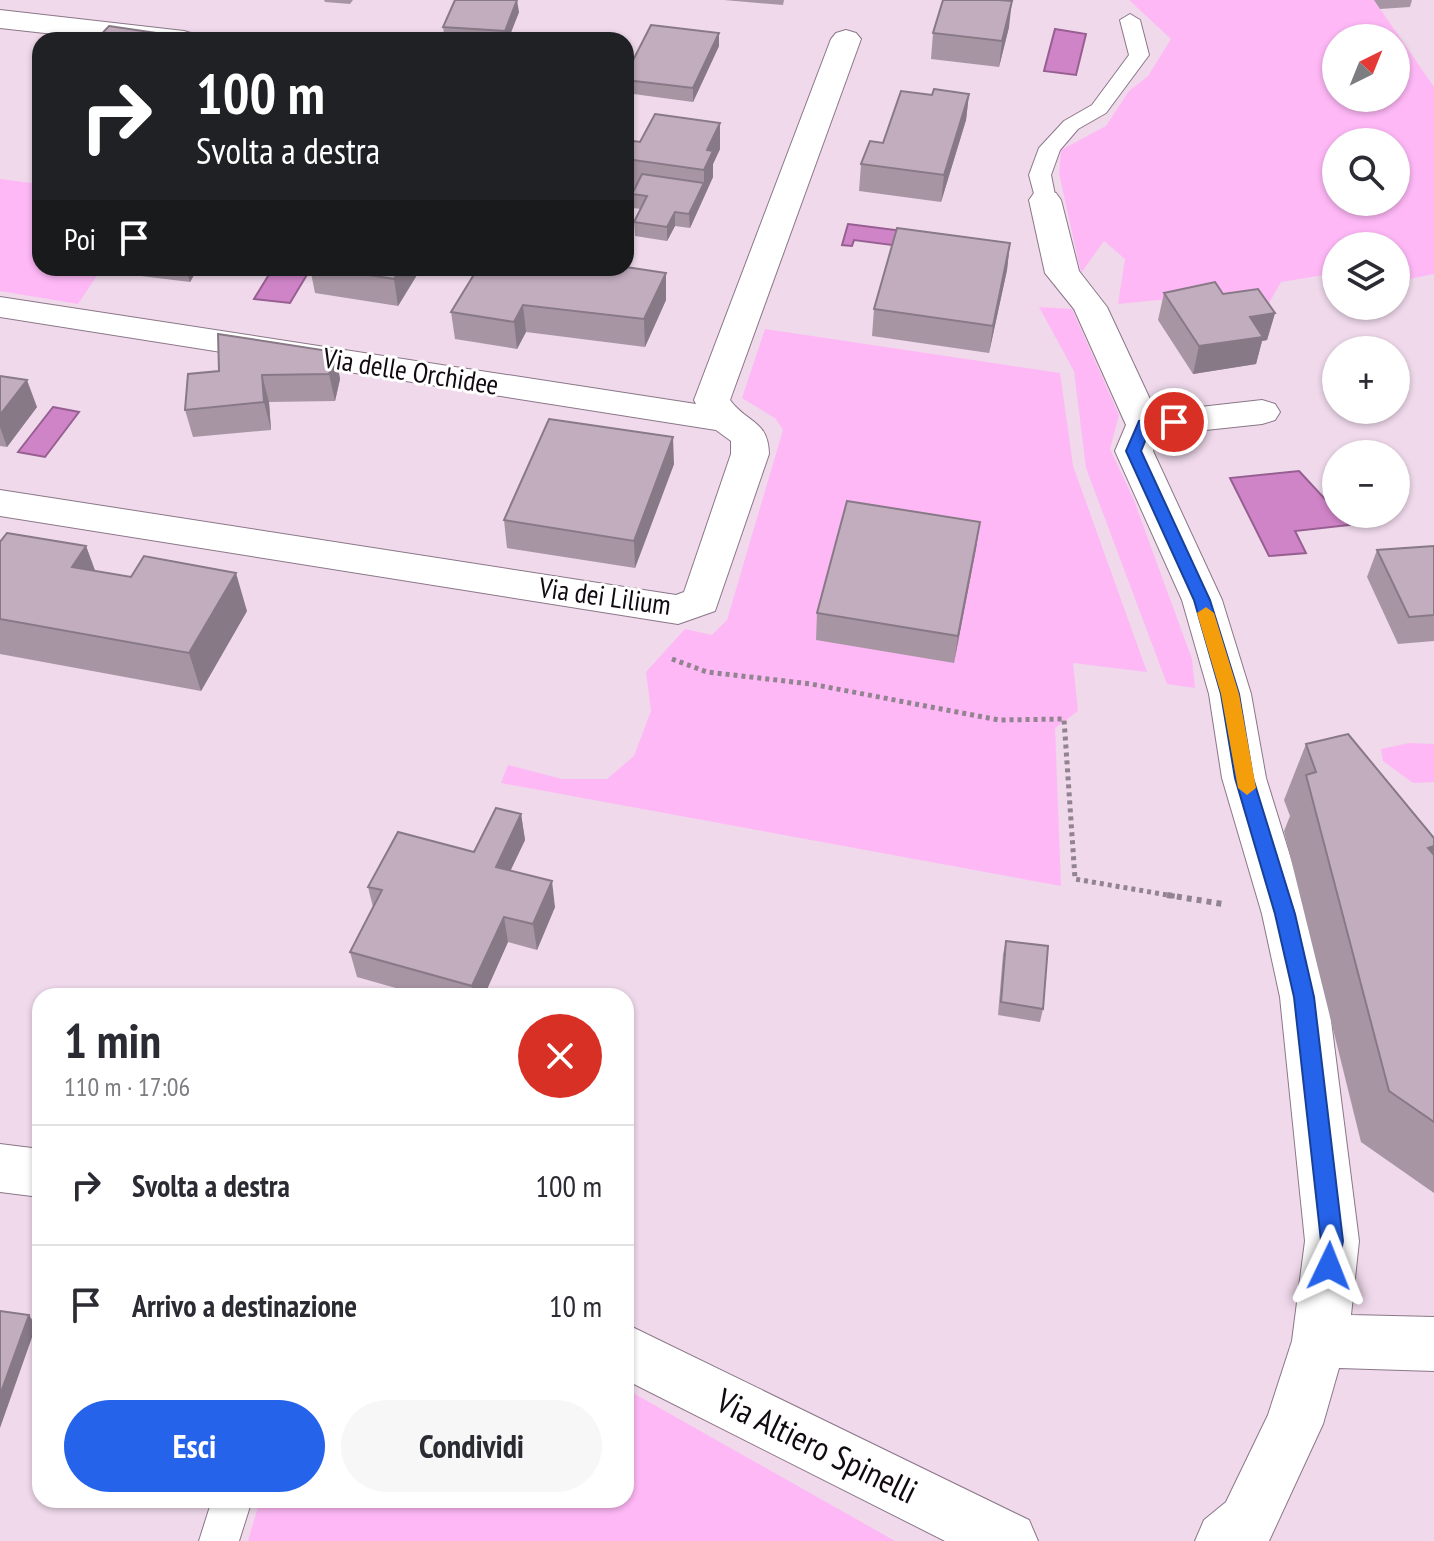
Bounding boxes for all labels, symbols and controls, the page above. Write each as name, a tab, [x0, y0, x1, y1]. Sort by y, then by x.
north arrow	[1322, 24, 1410, 112]
map controls	[1322, 24, 1410, 528]
text: 100 m	[196, 57, 325, 129]
icon: right	[64, 64, 168, 168]
text: Svolta a destra	[196, 127, 380, 174]
button: search	[1322, 128, 1410, 216]
icon: arrive	[112, 216, 156, 260]
text: Poi	[64, 219, 96, 258]
button: layers	[1322, 232, 1410, 320]
button: +	[1322, 336, 1410, 424]
street label: Via delle Orchidee	[320, 338, 501, 403]
pin	[1140, 388, 1208, 456]
icon: arrive	[1152, 400, 1196, 444]
button: −	[1322, 440, 1410, 528]
street label: Via dei Lilium	[536, 568, 673, 623]
text: 1 min	[64, 1009, 161, 1071]
button: close	[518, 1014, 602, 1098]
text: 110 m · 17:06	[64, 1070, 190, 1103]
icon: right	[64, 1163, 108, 1207]
text: Svolta a destra	[132, 1166, 290, 1205]
text: 100 m	[536, 1166, 602, 1205]
position arrow	[1287, 1224, 1371, 1308]
icon: arrive	[64, 1283, 108, 1327]
text: Arrivo a destinazione	[132, 1286, 357, 1325]
text: 10 m	[549, 1286, 602, 1325]
street label: Via Altiero Spinelli	[709, 1377, 925, 1513]
button: Esci	[64, 1400, 325, 1492]
button: Condividi	[341, 1400, 602, 1492]

